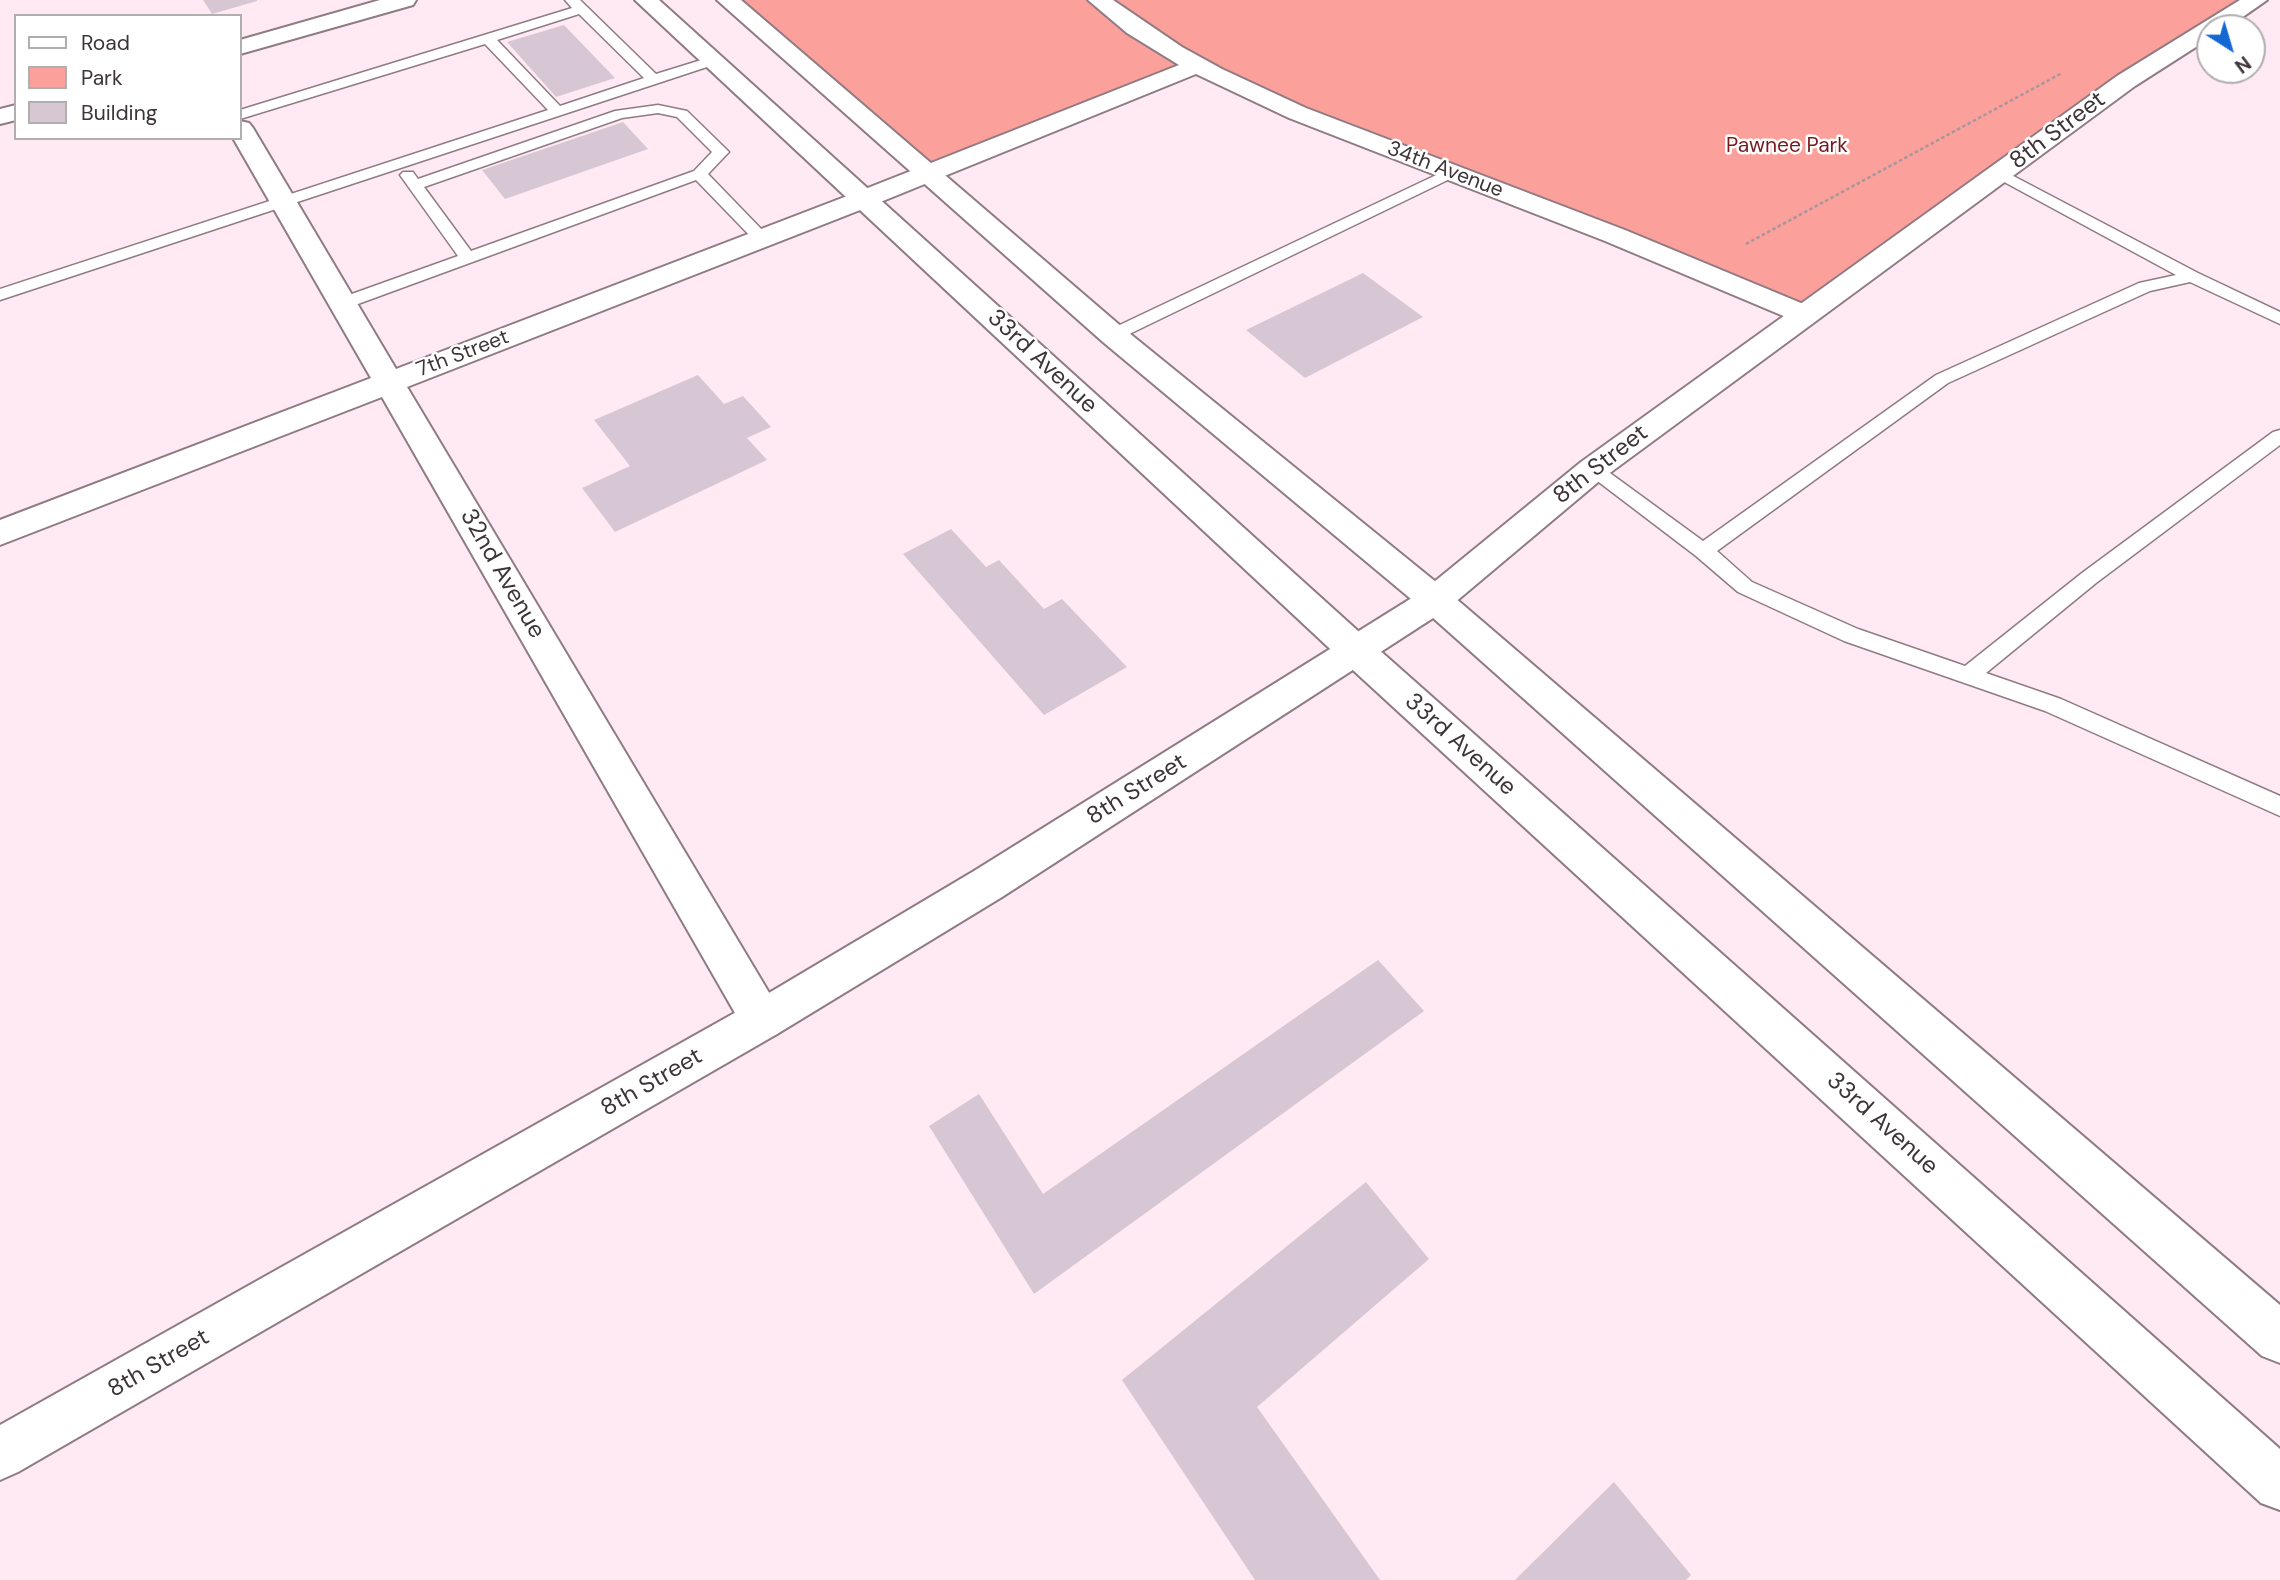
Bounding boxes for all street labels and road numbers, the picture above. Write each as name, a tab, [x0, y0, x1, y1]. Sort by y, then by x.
street label: 8th Street	[2005, 86, 2111, 176]
street label: 34th Avenue	[1383, 136, 1507, 204]
street label: 33rd Avenue	[981, 304, 1103, 420]
street label: 7th Street	[413, 325, 513, 383]
street label: 8th Street	[1548, 419, 1654, 511]
street label: 32nd Avenue	[453, 504, 551, 644]
street label: 33rd Avenue	[1398, 688, 1522, 802]
street label: 8th Street	[1082, 748, 1192, 832]
street label: 8th Street	[596, 1042, 708, 1124]
street label: 33rd Avenue	[1820, 1067, 1944, 1181]
street label: 8th Street	[103, 1323, 215, 1405]

